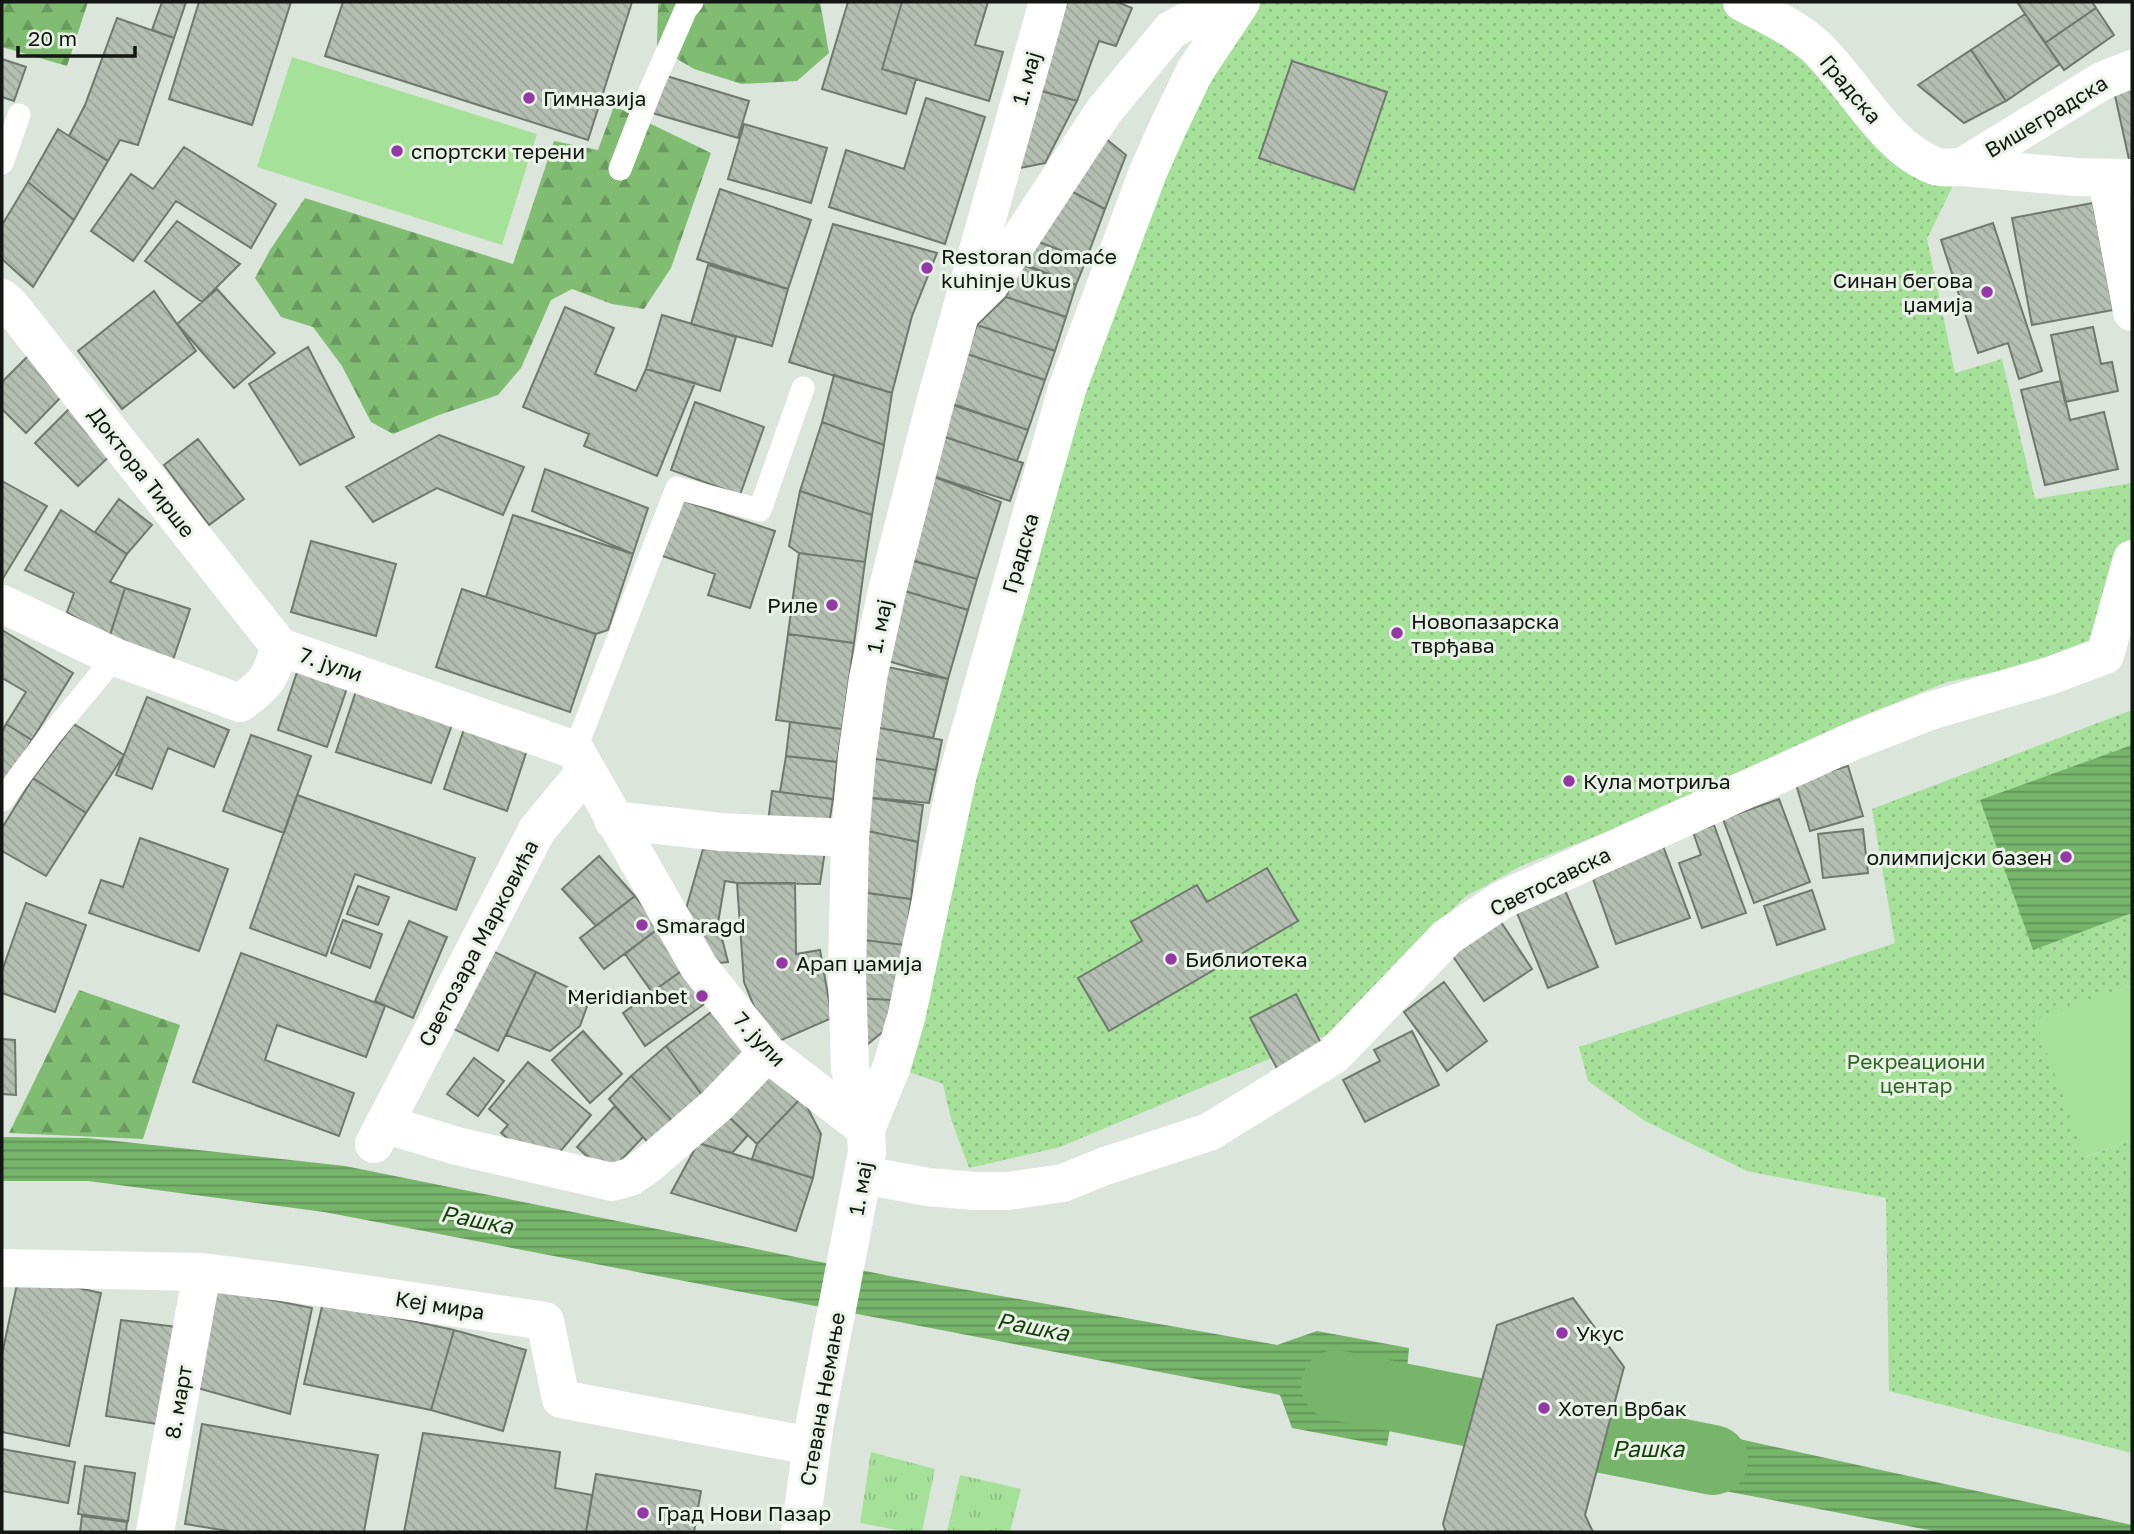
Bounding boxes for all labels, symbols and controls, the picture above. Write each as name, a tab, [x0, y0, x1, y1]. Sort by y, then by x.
scale bar	[18, 14, 135, 58]
text: 20 m	[28, 25, 77, 51]
street label: 1. мај	[1006, 48, 1046, 108]
street label: Градска	[1815, 49, 1887, 129]
street label: Вишеградска	[1980, 69, 2112, 163]
place label: Гимназија	[543, 85, 646, 111]
marker: Гимназија	[521, 90, 537, 106]
place label: спортски терени	[411, 138, 585, 164]
marker: спортски терени	[389, 143, 405, 159]
place label: Restoran domaće kuhinje Ukus	[941, 243, 1117, 293]
marker: Restoran domaće kuhinje Ukus	[919, 260, 935, 276]
place label: Синан бегова џамија	[1833, 267, 1973, 317]
marker: Синан бегова џамија	[1979, 284, 1995, 300]
street label: Доктора Тирше	[83, 402, 201, 542]
street label: Градска	[996, 510, 1044, 596]
place label: Риле	[767, 592, 818, 618]
marker: Риле	[824, 597, 840, 613]
street label: 1. мај	[861, 597, 897, 655]
place label: Новопазарска тврђава	[1411, 608, 1559, 658]
marker: Новопазарска тврђава	[1389, 625, 1405, 641]
street label: 7. јули	[296, 641, 366, 687]
place label: Кула мотриља	[1583, 768, 1731, 794]
marker: Кула мотриља	[1561, 773, 1577, 789]
street label: Светозара Марковића	[412, 835, 544, 1051]
street label: Светосавска	[1485, 841, 1615, 921]
place label: олимпијски базен	[1866, 844, 2052, 870]
marker: олимпијски базен	[2058, 849, 2074, 865]
place label: Smaragd	[656, 912, 746, 938]
marker: Smaragd	[634, 917, 650, 933]
place label: Библиотека	[1185, 946, 1308, 972]
place label: Арап џамија	[796, 950, 922, 976]
marker: Библиотека	[1163, 951, 1179, 967]
marker: Арап џамија	[774, 955, 790, 971]
place label: Meridianbet	[567, 983, 688, 1009]
marker: Meridianbet	[694, 988, 710, 1004]
street label: 7. јули	[728, 1006, 792, 1072]
park label: Рекреациони центар	[1847, 1048, 1985, 1098]
street label: 1. мај	[842, 1159, 878, 1217]
water label: Рашка	[439, 1198, 516, 1240]
street label: Кеј мира	[393, 1285, 487, 1325]
water label: Рашка	[995, 1305, 1072, 1347]
street label: Стевана Немање	[794, 1310, 850, 1488]
place label: Укус	[1576, 1320, 1624, 1346]
marker: Укус	[1554, 1325, 1570, 1341]
street label: 8. март	[159, 1363, 197, 1441]
place label: Хотел Врбак	[1558, 1395, 1687, 1421]
marker: Хотел Врбак	[1536, 1400, 1552, 1416]
water label: Рашка	[1612, 1434, 1685, 1462]
place label: Град Нови Пазар	[657, 1500, 831, 1526]
marker: Град Нови Пазар	[635, 1505, 651, 1521]

